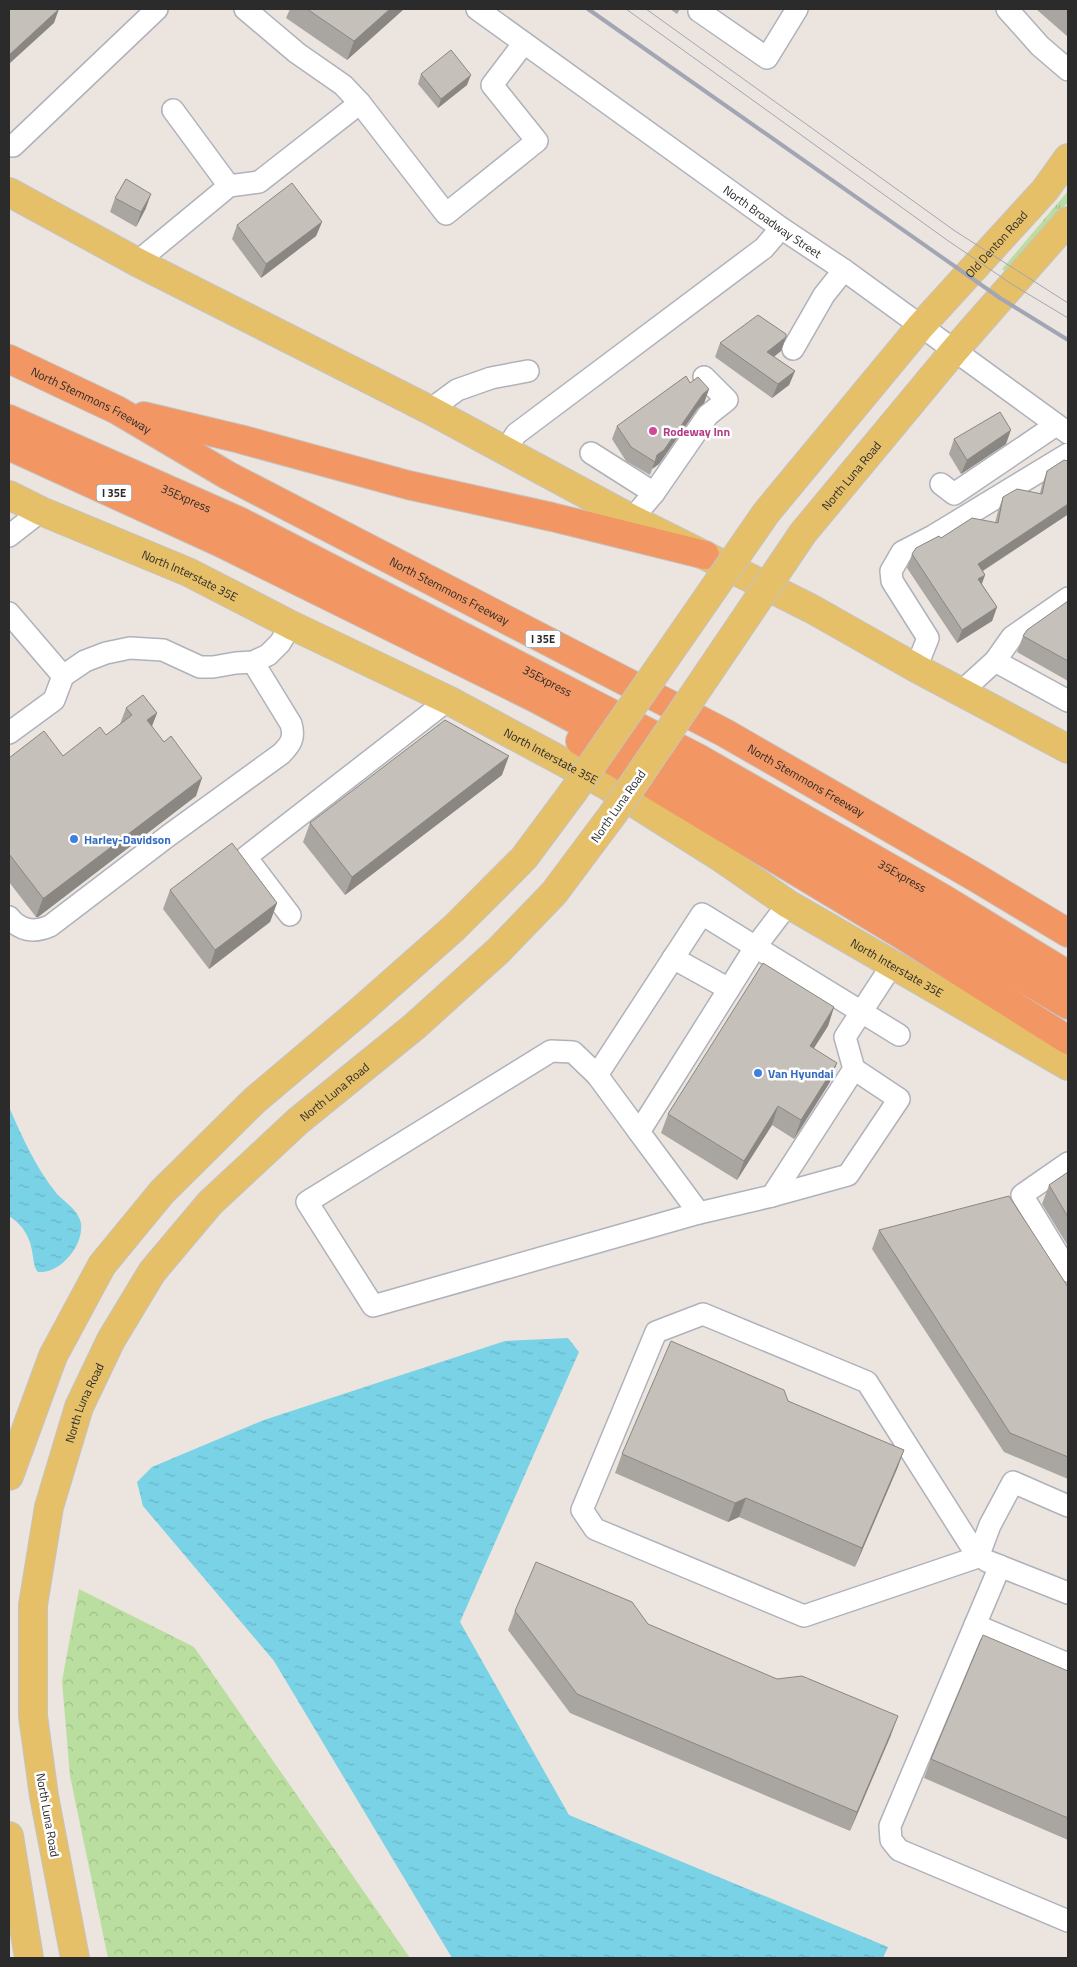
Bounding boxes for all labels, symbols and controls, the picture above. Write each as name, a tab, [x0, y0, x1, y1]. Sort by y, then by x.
street label: North Broadway Street	[720, 180, 827, 263]
street label: Old Denton Road	[960, 206, 1032, 282]
street label: North Stemmons Freeway	[28, 361, 156, 438]
place label: Rodeway Inn	[663, 422, 730, 441]
marker: Rodeway Inn	[647, 425, 659, 437]
street label: North Luna Road	[816, 436, 885, 514]
street label: 35Express	[158, 478, 215, 517]
road number: I 35E	[96, 484, 132, 502]
street label: North Interstate 35E	[139, 544, 242, 606]
street label: North Stemmons Freeway	[386, 551, 513, 629]
road number: I 35E	[526, 630, 560, 648]
street label: 35Express	[520, 660, 576, 701]
street label: North Interstate 35E	[501, 722, 602, 789]
street label: North Stemmons Freeway	[744, 739, 869, 821]
street label: North Luna Road	[586, 766, 650, 846]
place label: Harley-Davidson	[84, 830, 171, 849]
marker: Harley-Davidson	[68, 833, 80, 845]
street label: 35Express	[875, 854, 931, 897]
street label: North Interstate 35E	[847, 933, 948, 1002]
street label: North Luna Road	[295, 1057, 373, 1126]
place label: Van Hyundai	[768, 1064, 834, 1083]
marker: Van Hyundai	[752, 1067, 764, 1079]
street label: North Luna Road	[59, 1359, 108, 1445]
street label: North Luna Road	[31, 1772, 65, 1858]

